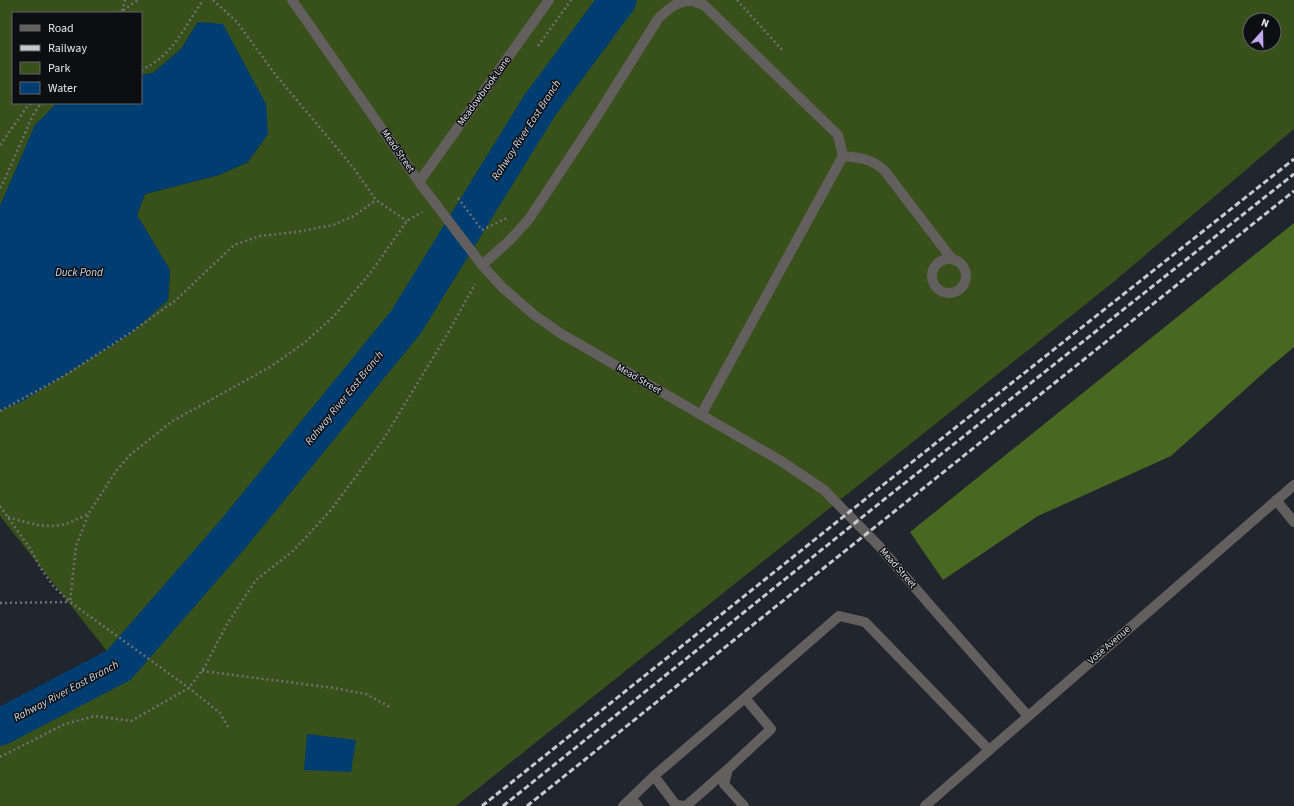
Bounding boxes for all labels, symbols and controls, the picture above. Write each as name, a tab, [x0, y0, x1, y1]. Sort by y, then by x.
legend	[12, 12, 142, 104]
north arrow	[1242, 12, 1282, 52]
text: N	[1259, 15, 1271, 31]
text: Road	[48, 20, 74, 37]
text: Railway	[48, 40, 87, 57]
street label: Meadowbrook Lane	[454, 54, 514, 128]
text: Park	[48, 60, 70, 77]
water label: Rahway River East Branch	[488, 77, 564, 183]
text: Water	[48, 80, 78, 97]
street label: Mead Street	[378, 127, 418, 176]
water label: Duck Pond	[55, 265, 104, 280]
water label: Rahway River East Branch	[301, 348, 387, 448]
street label: Mead Street	[614, 361, 665, 398]
street label: Mead Street	[876, 545, 920, 592]
street label: Vose Avenue	[1085, 623, 1133, 667]
water label: Rahway River East Branch	[11, 657, 121, 725]

